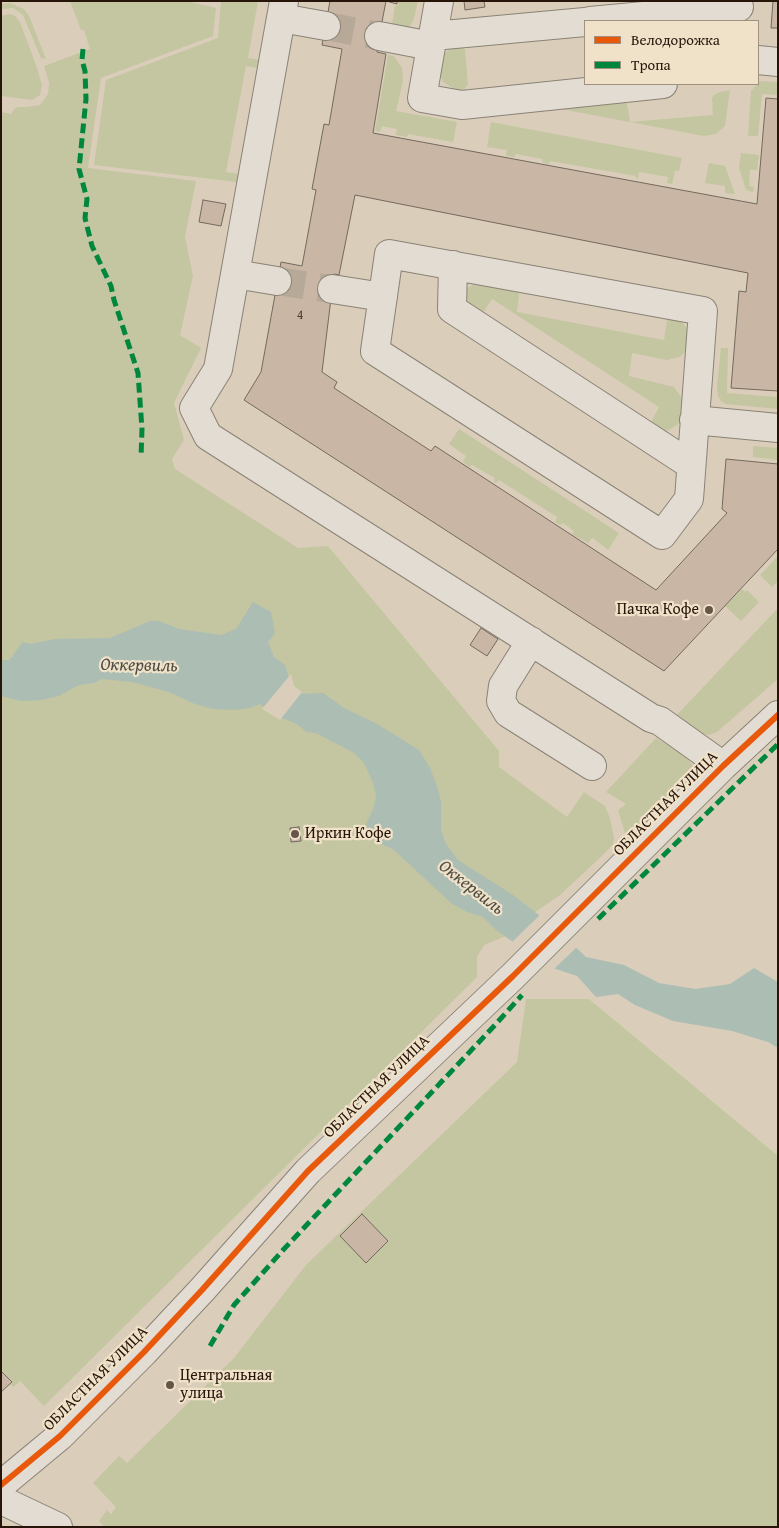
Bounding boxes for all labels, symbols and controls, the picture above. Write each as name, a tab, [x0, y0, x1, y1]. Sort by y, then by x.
legend	[584, 20, 759, 85]
text: Велодорожка	[631, 29, 720, 50]
text: Тропа	[631, 54, 671, 75]
house number: 4	[297, 307, 303, 323]
place label: Пачка Кофе	[617, 600, 699, 620]
marker: Пачка Кофе	[703, 604, 715, 616]
water label: Оккервиль	[100, 655, 178, 677]
street label: ОБЛАСТНАЯ УЛИЦА	[610, 748, 722, 860]
place label: Иркин Кофе	[305, 824, 391, 844]
marker: Иркин Кофе	[289, 828, 301, 840]
water label: Оккервиль	[434, 856, 508, 920]
street label: ОБЛАСТНАЯ УЛИЦА	[320, 1031, 434, 1143]
street label: ОБЛАСТНАЯ УЛИЦА	[40, 1323, 152, 1435]
place label: Центральная улица	[180, 1366, 272, 1404]
marker: Центральная улица	[164, 1379, 176, 1391]

